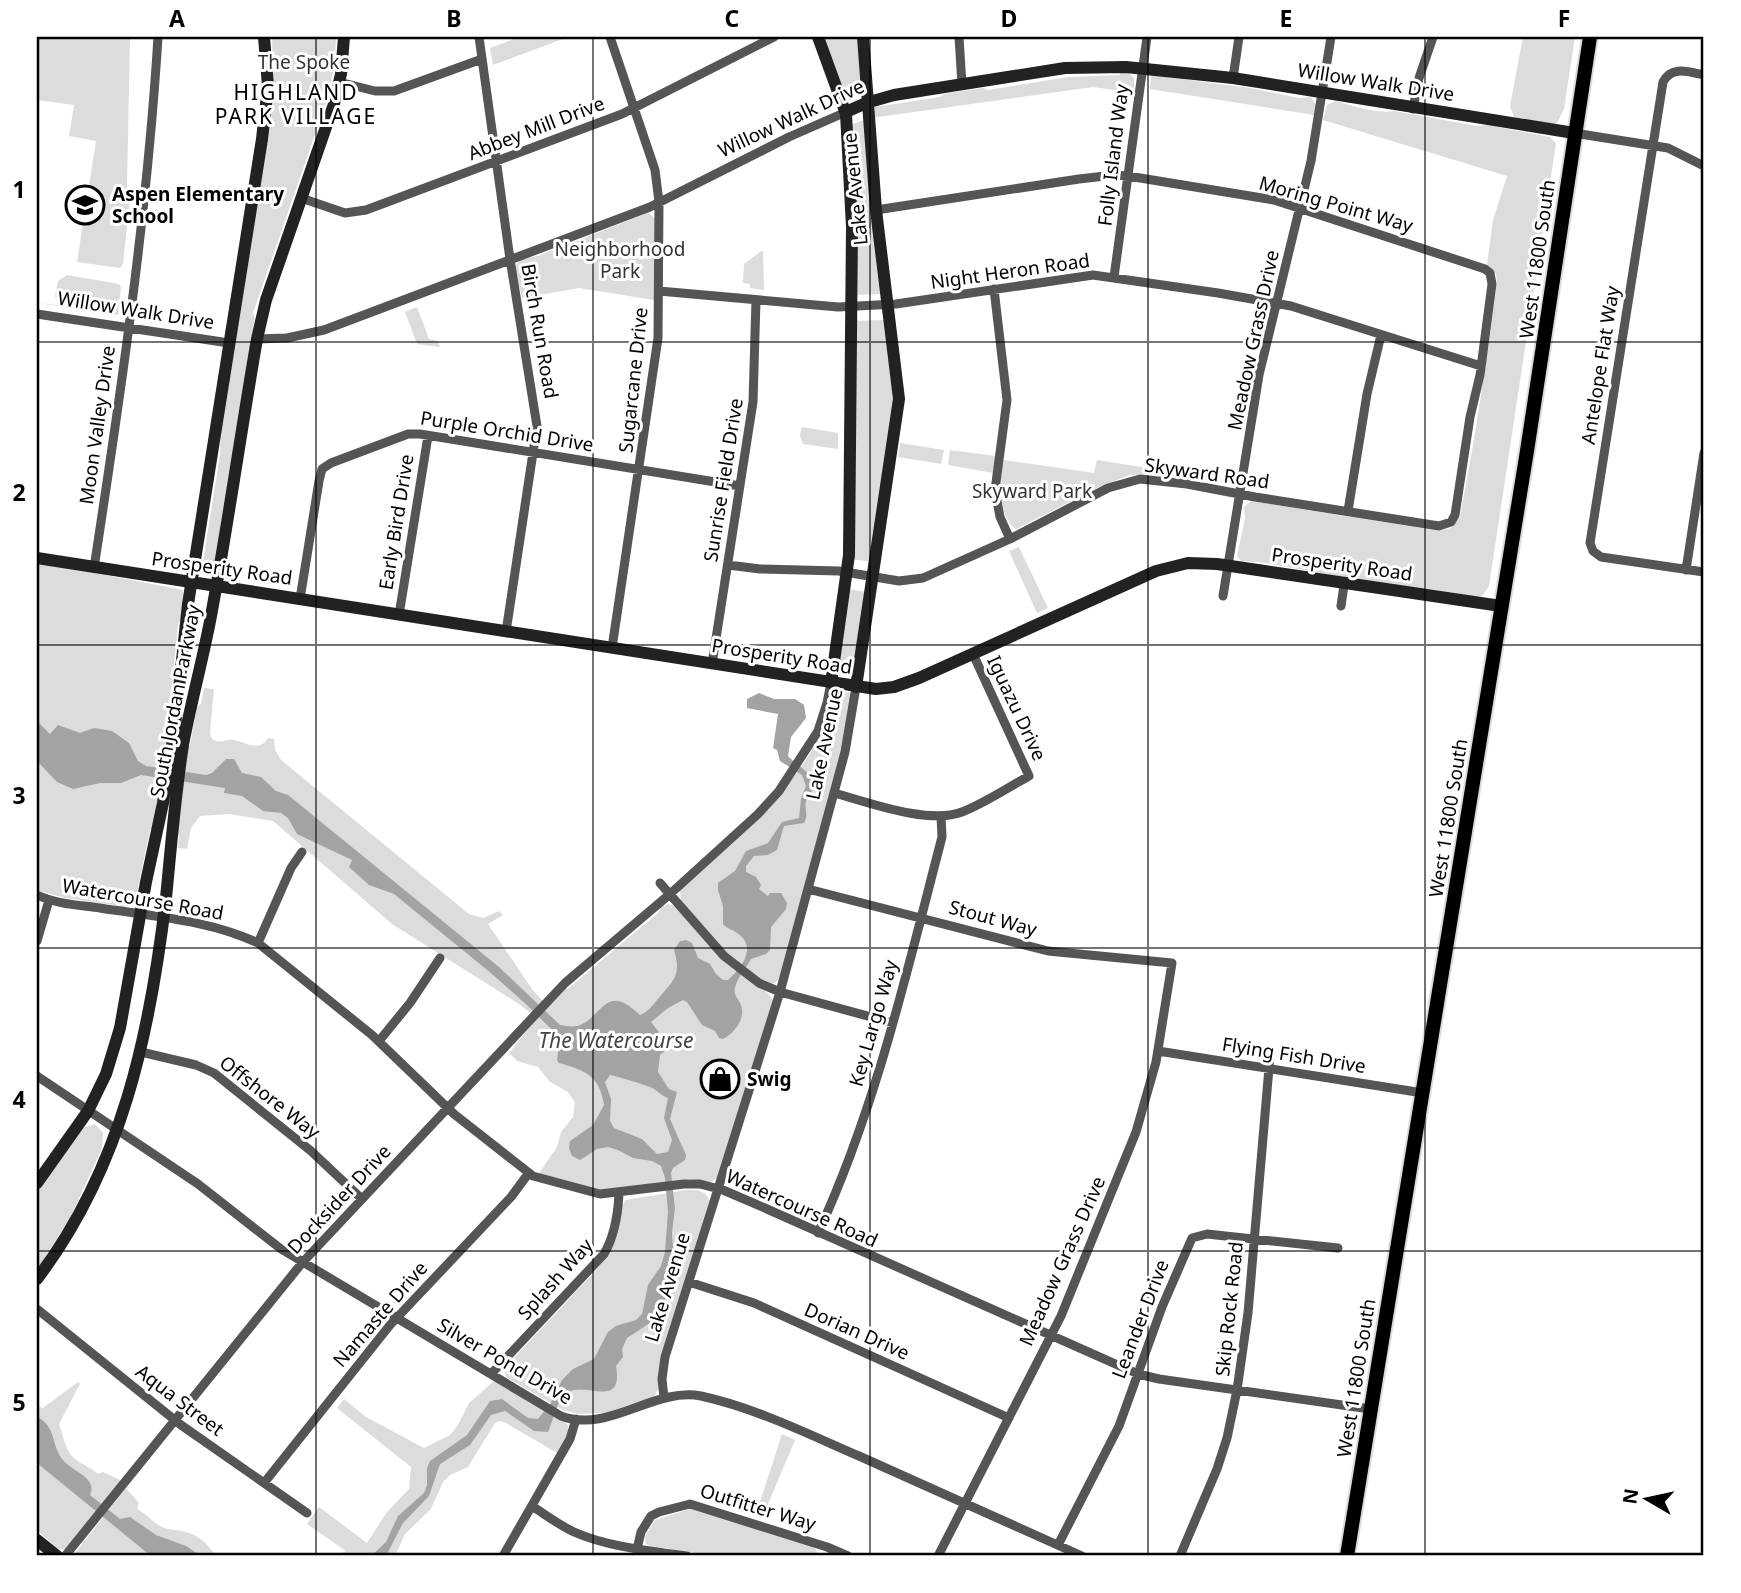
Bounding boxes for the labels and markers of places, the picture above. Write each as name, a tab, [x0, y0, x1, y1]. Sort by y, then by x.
place label: Aspen Elementary School	[112, 181, 284, 229]
school or university icon: Aspen Elementary School	[64, 184, 106, 226]
shop icon: Swig	[699, 1058, 741, 1100]
place label: Swig	[747, 1066, 791, 1092]

